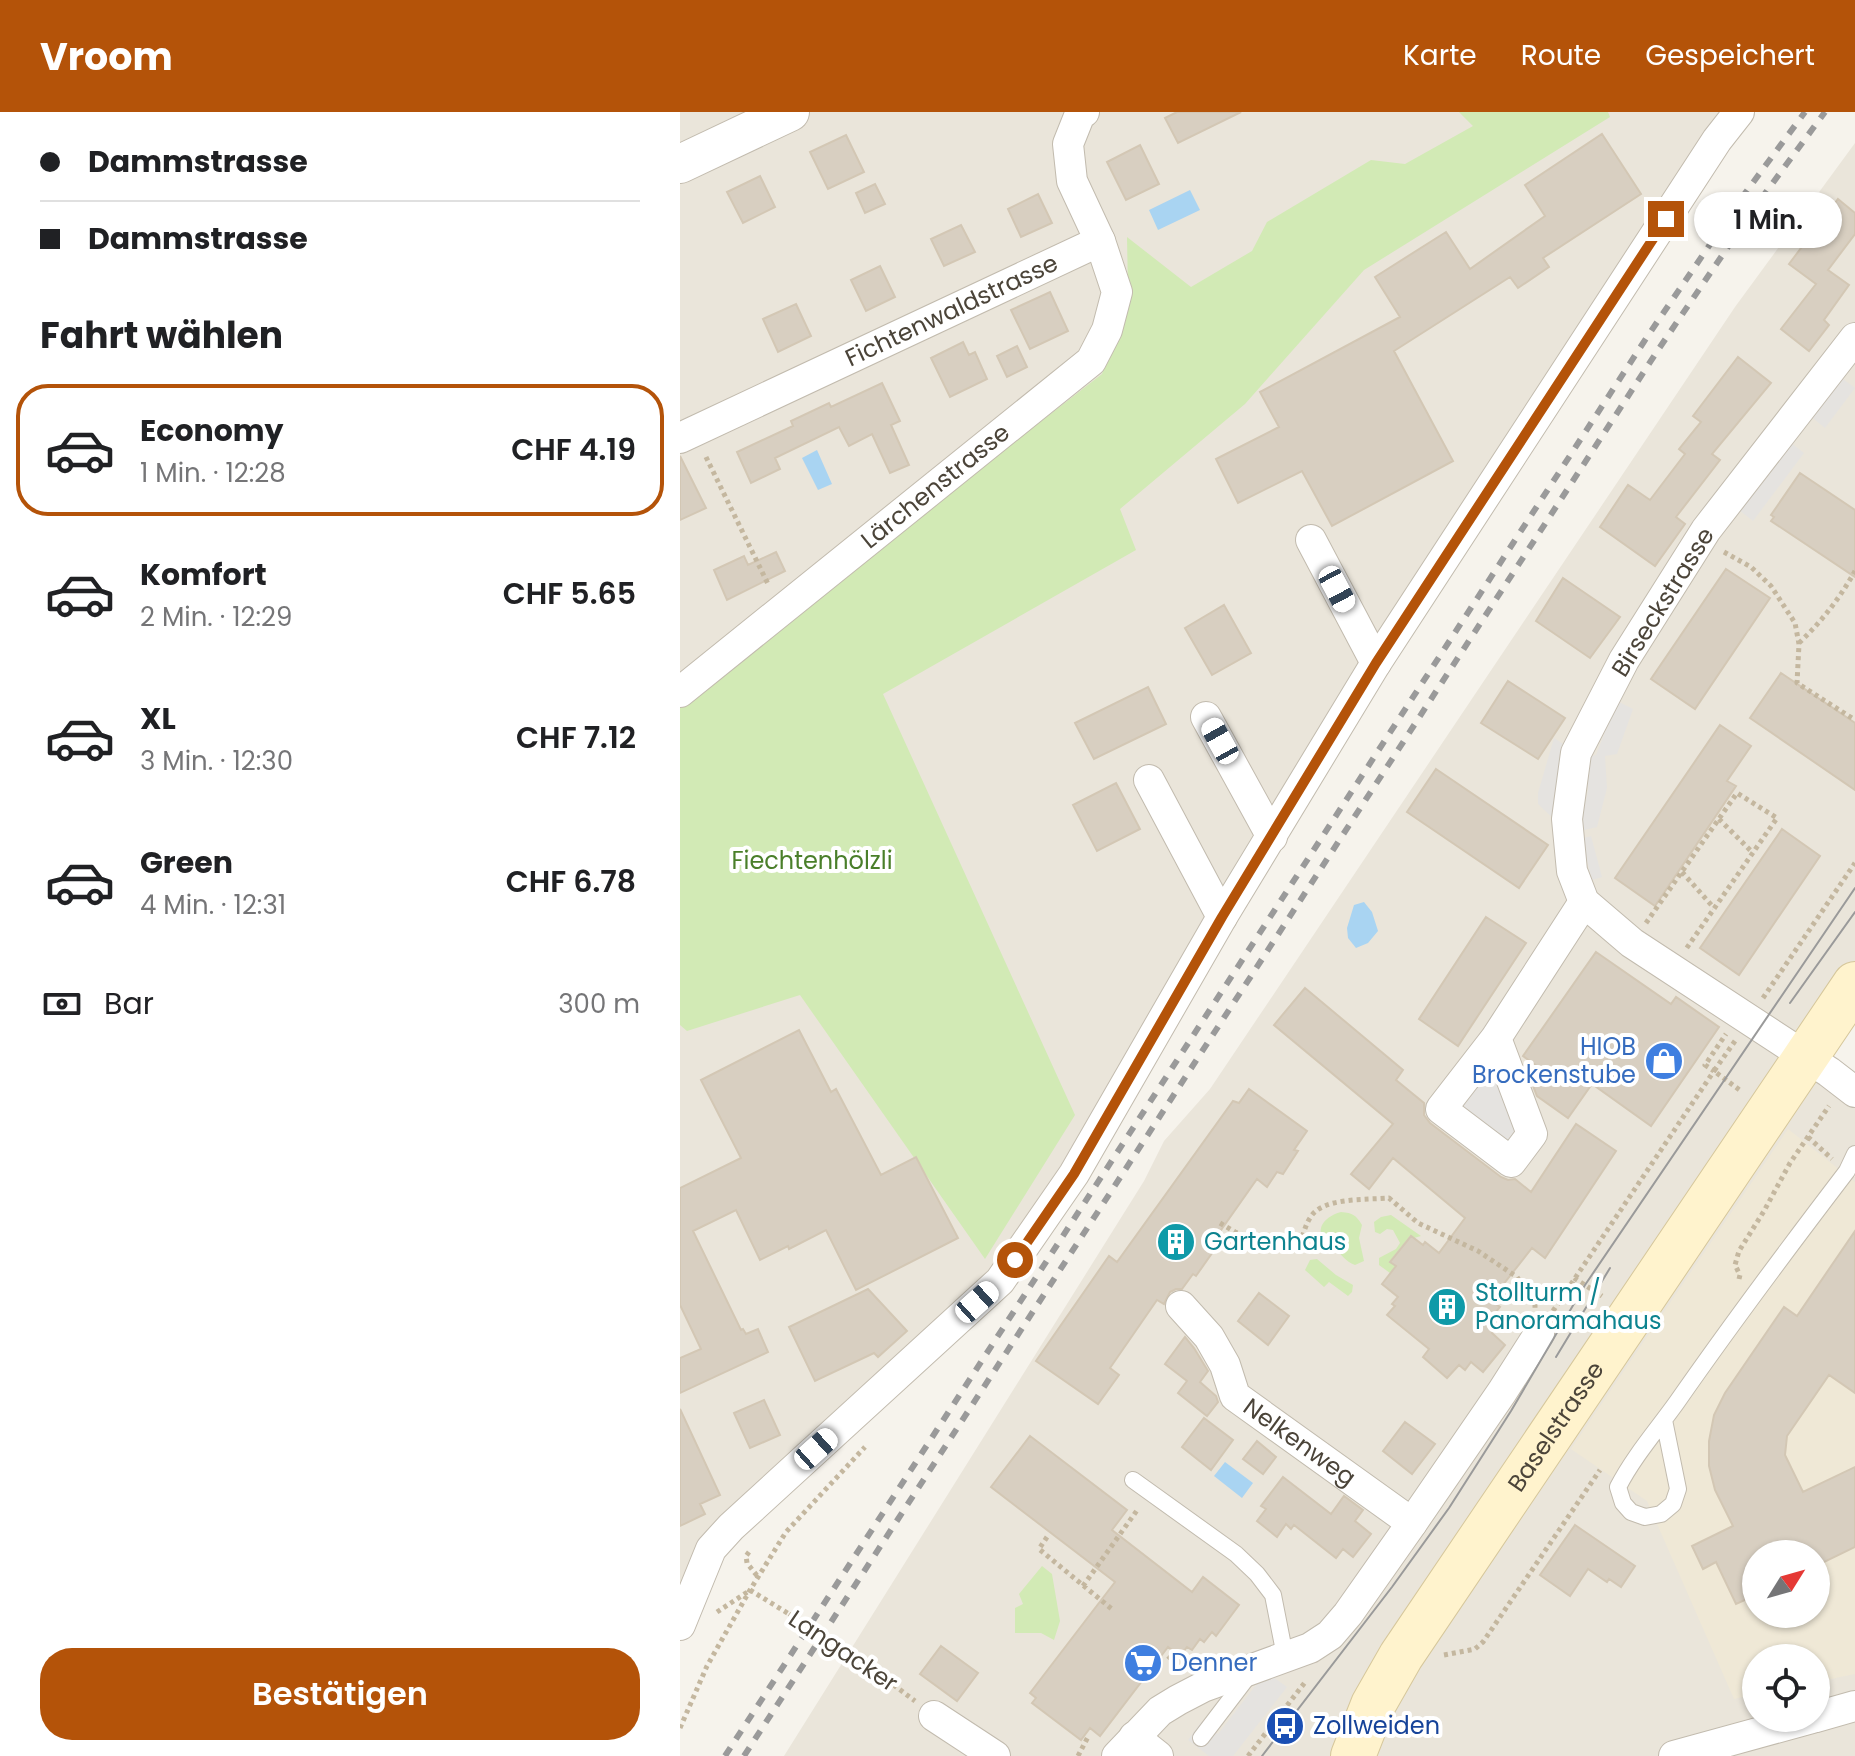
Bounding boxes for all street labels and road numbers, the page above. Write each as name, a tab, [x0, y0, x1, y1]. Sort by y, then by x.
street label: Fichtenwaldstrasse	[840, 246, 1063, 374]
street label: Lärchenstrasse	[854, 416, 1016, 556]
street label: Birseckstrasse	[1603, 521, 1722, 683]
street label: Baselstrasse	[1500, 1355, 1611, 1498]
street label: Nelkenweg	[1237, 1390, 1363, 1494]
street label: Langacker	[782, 1602, 904, 1699]

